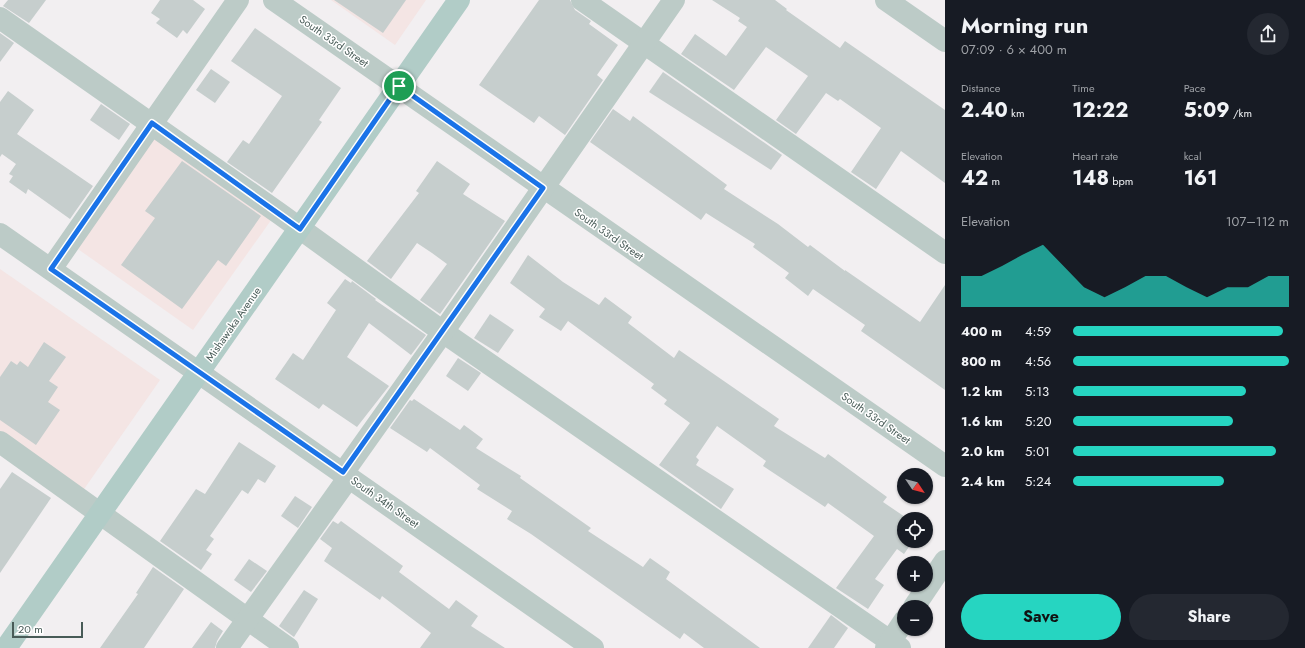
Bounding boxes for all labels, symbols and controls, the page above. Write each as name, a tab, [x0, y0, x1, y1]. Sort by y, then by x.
text: Morning run	[961, 9, 1088, 41]
street label: South 33rd Street	[296, 11, 372, 71]
button: share	[1247, 13, 1289, 55]
text: 07:09 · 6 × 400 m	[961, 40, 1067, 59]
pin	[382, 69, 416, 103]
icon: arrive	[388, 75, 410, 97]
text: Distance	[961, 80, 1000, 96]
text: Time	[1072, 80, 1095, 96]
text: Pace	[1184, 80, 1206, 96]
text: 2.40	[961, 96, 1008, 125]
text: 12:22	[1072, 96, 1128, 125]
text: 5:09	[1184, 96, 1230, 125]
text: km	[1008, 105, 1025, 121]
text: /km	[1230, 105, 1252, 121]
text: Elevation	[961, 148, 1003, 164]
text: Heart rate	[1072, 148, 1118, 164]
text: kcal	[1184, 148, 1201, 164]
text: 42	[961, 164, 988, 193]
text: 148	[1072, 164, 1109, 193]
text: 161	[1184, 164, 1217, 193]
text: m	[988, 173, 1000, 189]
text: bpm	[1109, 173, 1133, 189]
street label: South 33rd Street	[571, 204, 647, 264]
text: Elevation	[961, 212, 1010, 231]
text: 107–112 m	[1226, 212, 1289, 231]
street label: Mishawaka Avenue	[201, 283, 265, 365]
text: 400 m	[961, 322, 1002, 341]
text: 4:59	[1025, 322, 1051, 341]
text: 800 m	[961, 352, 1001, 371]
text: 4:56	[1025, 352, 1051, 371]
text: 1.2 km	[961, 382, 1002, 401]
text: 5:13	[1025, 382, 1049, 401]
street label: South 33rd Street	[838, 388, 914, 448]
text: 1.6 km	[961, 412, 1003, 431]
text: 5:20	[1025, 412, 1051, 431]
text: 2.0 km	[961, 442, 1004, 461]
text: 5:01	[1025, 442, 1050, 461]
north arrow	[897, 468, 933, 504]
map controls	[897, 468, 933, 636]
text: 2.4 km	[961, 472, 1005, 491]
text: 5:24	[1025, 472, 1051, 491]
street label: South 34th Street	[348, 473, 423, 532]
button: locate	[897, 512, 933, 548]
button: +	[897, 556, 933, 592]
button: Save	[961, 594, 1121, 640]
button: Share	[1129, 594, 1289, 640]
button: −	[897, 600, 933, 636]
scale bar	[12, 620, 83, 639]
text: 20 m	[18, 621, 43, 637]

